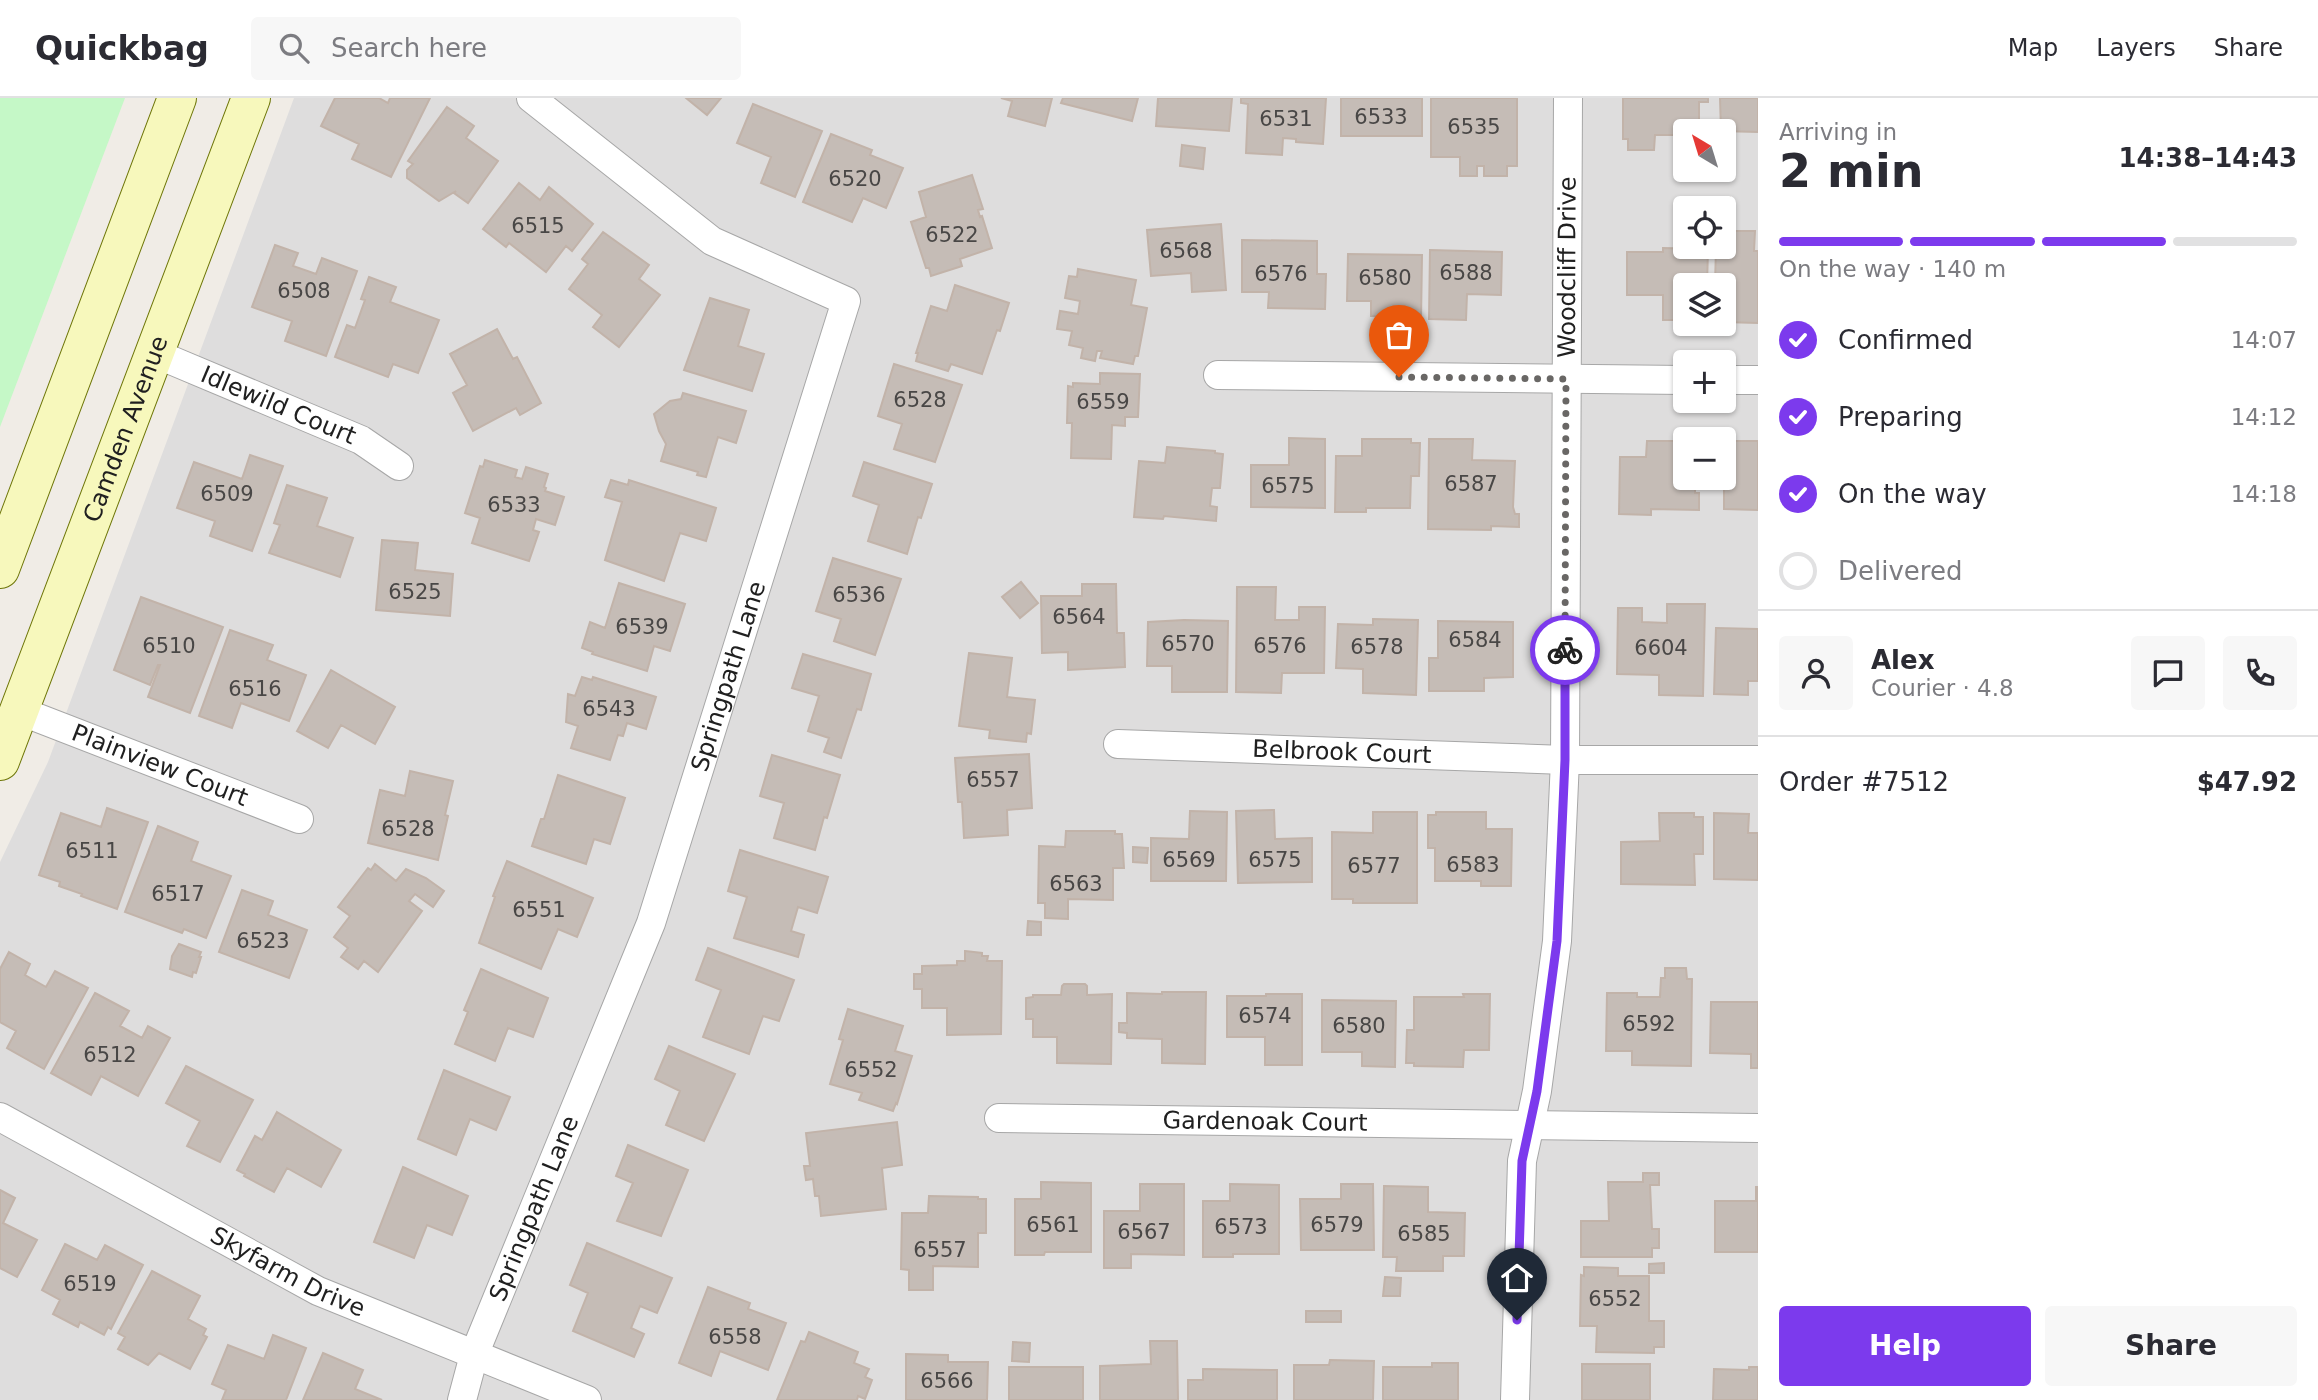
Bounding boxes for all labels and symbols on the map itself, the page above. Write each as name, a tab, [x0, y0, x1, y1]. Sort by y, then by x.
house number: 6533	[1354, 105, 1408, 129]
house number: 6531	[1259, 107, 1313, 131]
house number: 6535	[1447, 115, 1501, 139]
north arrow	[1673, 119, 1736, 182]
house number: 6520	[828, 167, 882, 191]
street label: Woodcliff Drive	[1553, 176, 1582, 358]
house number: 6515	[511, 214, 565, 238]
house number: 6522	[925, 223, 979, 247]
house number: 6568	[1159, 239, 1213, 263]
house number: 6588	[1439, 261, 1493, 285]
house number: 6576	[1254, 262, 1308, 286]
house number: 6580	[1358, 266, 1412, 290]
house number: 6508	[277, 279, 331, 303]
pin	[1369, 305, 1429, 377]
street label: Camden Avenue	[78, 332, 174, 526]
street label: Idlewild Court	[197, 360, 360, 450]
house number: 6528	[893, 388, 947, 412]
house number: 6559	[1076, 390, 1130, 414]
house number: 6587	[1444, 472, 1498, 496]
house number: 6575	[1261, 474, 1315, 498]
house number: 6509	[200, 482, 254, 506]
house number: 6533	[487, 493, 541, 517]
street label: Springpath Lane	[685, 578, 771, 775]
house number: 6525	[388, 580, 442, 604]
house number: 6536	[832, 583, 886, 607]
house number: 6564	[1052, 605, 1106, 629]
house number: 6539	[615, 615, 669, 639]
courier	[1530, 615, 1600, 685]
house number: 6584	[1448, 628, 1502, 652]
house number: 6570	[1161, 632, 1215, 656]
house number: 6510	[142, 634, 196, 658]
house number: 6576	[1253, 634, 1307, 658]
house number: 6578	[1350, 635, 1404, 659]
house number: 6604	[1634, 636, 1688, 660]
house number: 6516	[228, 677, 282, 701]
house number: 6543	[582, 697, 636, 721]
street label: Plainview Court	[68, 718, 252, 812]
street label: Belbrook Court	[1252, 735, 1432, 769]
house number: 6557	[966, 768, 1020, 792]
house number: 6528	[381, 817, 435, 841]
house number: 6511	[65, 839, 119, 863]
house number: 6569	[1162, 848, 1216, 872]
house number: 6575	[1248, 848, 1302, 872]
house number: 6583	[1446, 853, 1500, 877]
house number: 6577	[1347, 854, 1401, 878]
house number: 6563	[1049, 872, 1103, 896]
house number: 6517	[151, 882, 205, 906]
house number: 6551	[512, 898, 566, 922]
house number: 6523	[236, 929, 290, 953]
house number: 6574	[1238, 1004, 1292, 1028]
house number: 6592	[1622, 1012, 1676, 1036]
house number: 6580	[1332, 1014, 1386, 1038]
house number: 6512	[83, 1043, 137, 1067]
house number: 6552	[844, 1058, 898, 1082]
street label: Gardenoak Court	[1162, 1106, 1368, 1137]
street label: Springpath Lane	[484, 1112, 585, 1305]
house number: 6561	[1026, 1213, 1080, 1237]
house number: 6579	[1310, 1213, 1364, 1237]
house number: 6573	[1214, 1215, 1268, 1239]
house number: 6567	[1117, 1220, 1171, 1244]
street label: Skyfarm Drive	[206, 1221, 369, 1323]
house number: 6585	[1397, 1222, 1451, 1246]
house number: 6557	[913, 1238, 967, 1262]
pin	[1487, 1248, 1547, 1320]
house number: 6519	[63, 1272, 117, 1296]
house number: 6552	[1588, 1287, 1642, 1311]
house number: 6558	[708, 1325, 762, 1349]
house number: 6566	[920, 1369, 974, 1393]

